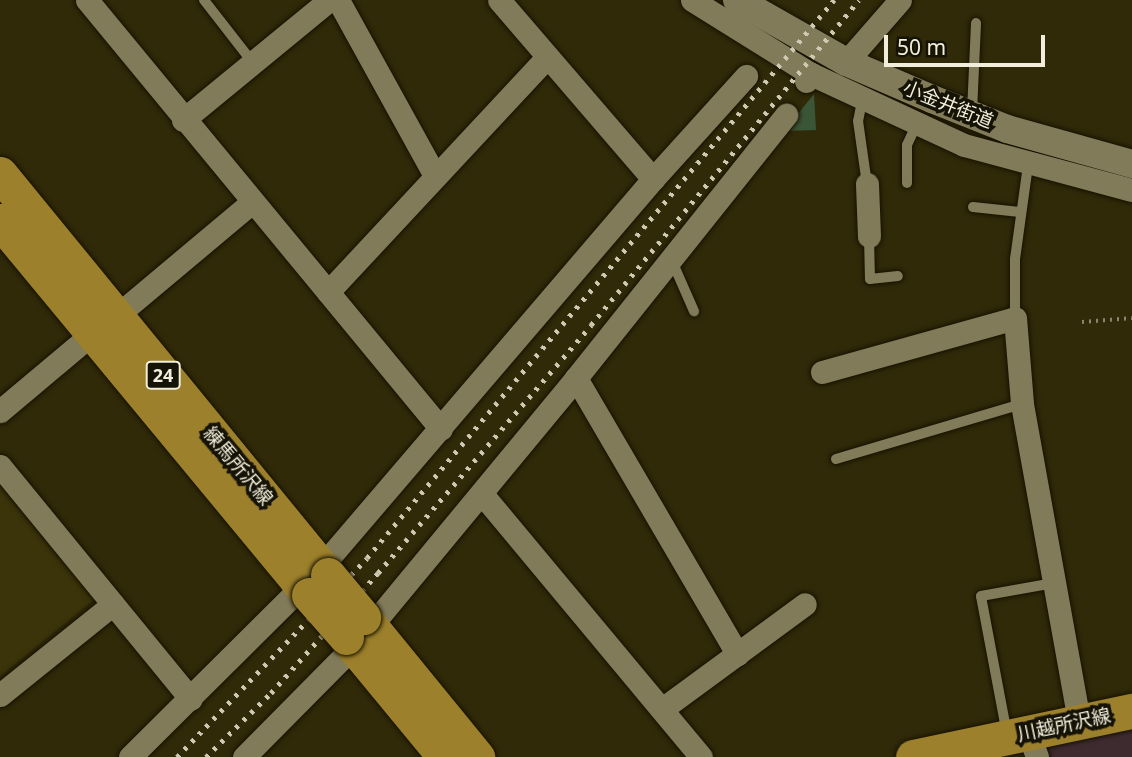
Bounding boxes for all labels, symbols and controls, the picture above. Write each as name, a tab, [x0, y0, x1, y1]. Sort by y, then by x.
scale bar	[887, 21, 1048, 65]
text: 50 m	[897, 33, 946, 61]
street label: 小金井街道	[900, 77, 996, 133]
road number: 24	[146, 360, 180, 390]
street label: 練馬所沢線	[199, 422, 277, 510]
street label: 川越所沢線	[1015, 704, 1113, 746]

